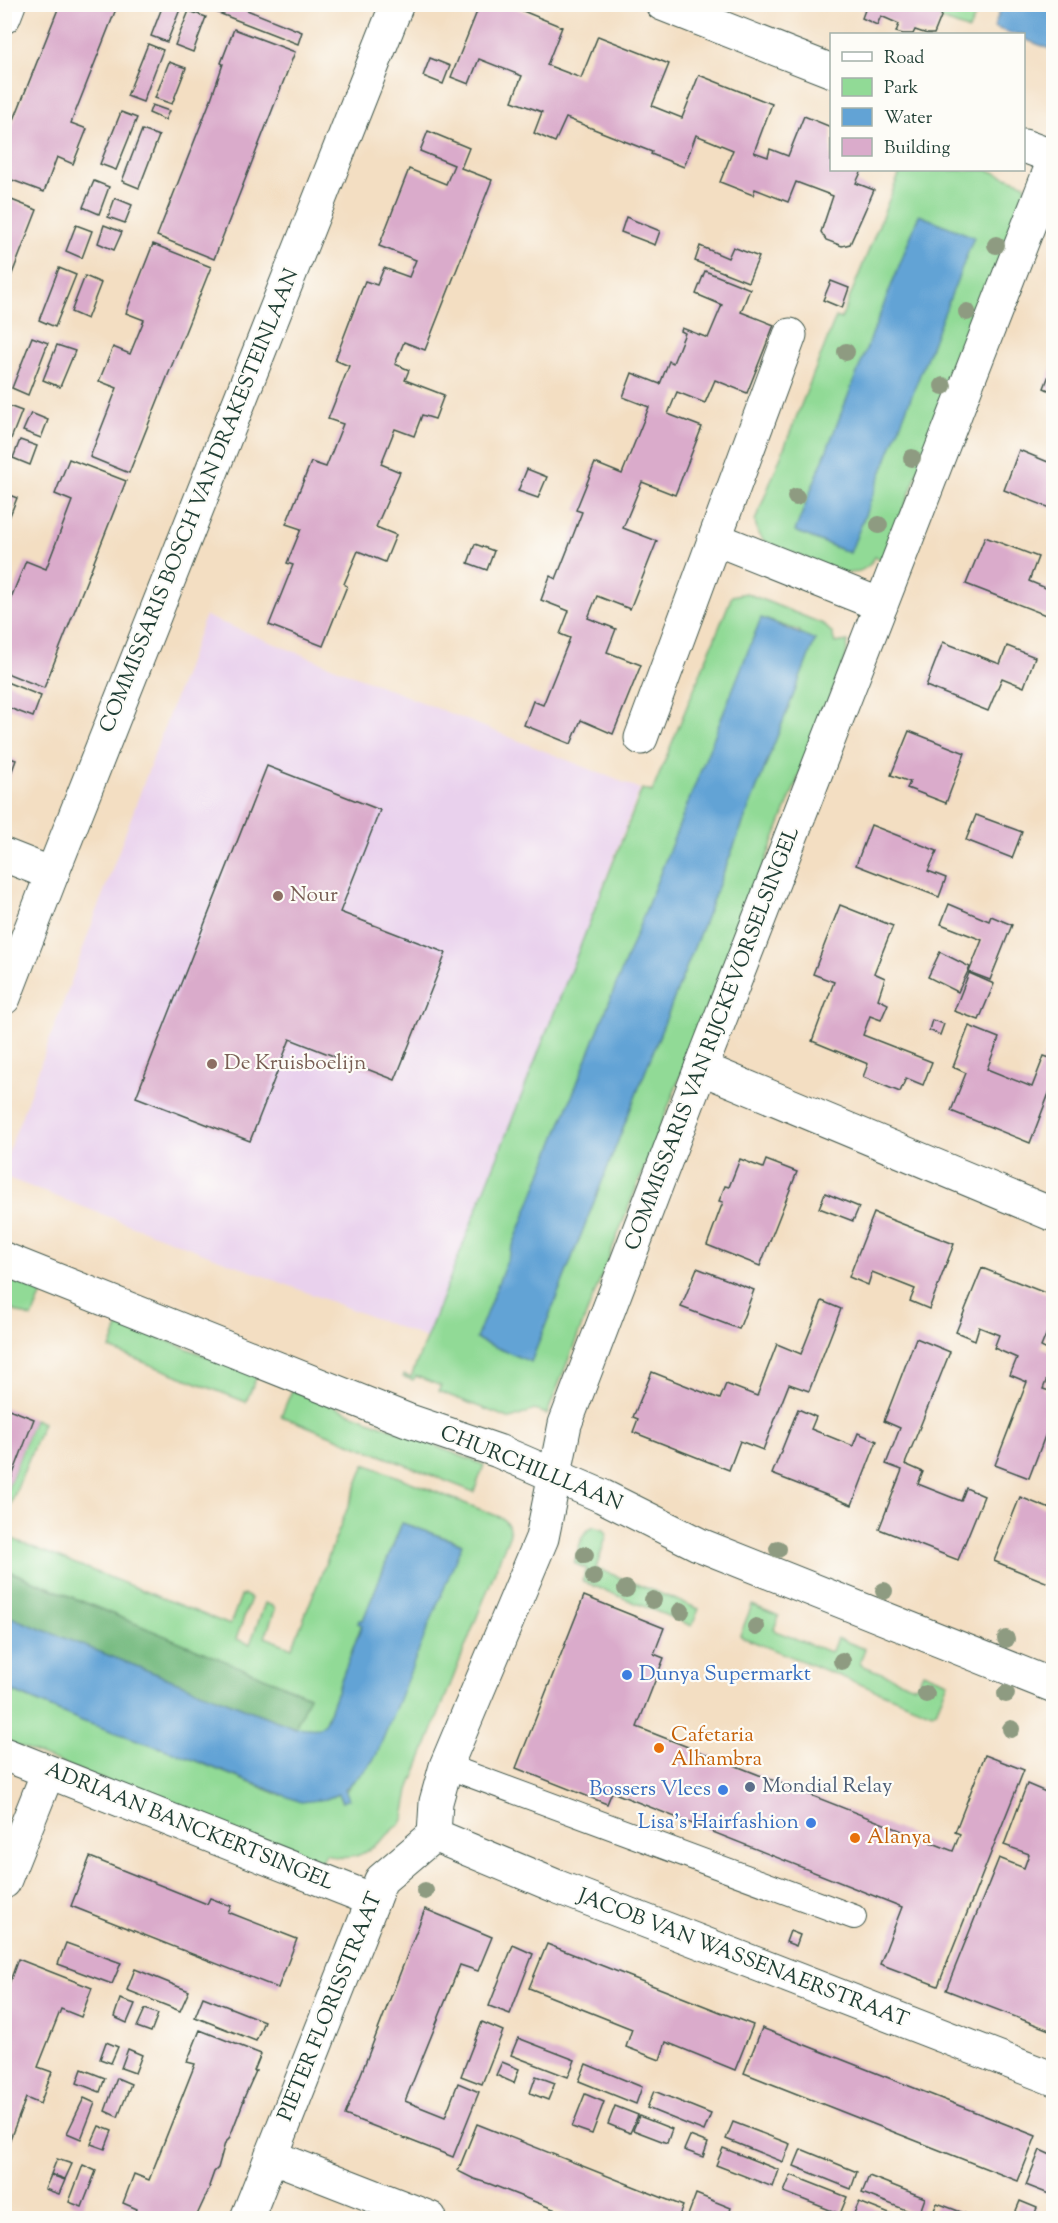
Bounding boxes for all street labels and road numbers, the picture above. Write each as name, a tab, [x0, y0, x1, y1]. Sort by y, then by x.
street label: COMMISSARIS BOSCH VAN DRAKESTEINLAAN	[93, 264, 307, 738]
street label: COMMISSARIS VAN RIJCKEVORSELSINGEL	[618, 823, 808, 1255]
street label: CHURCHILLLAAN	[435, 1419, 627, 1519]
street label: ADRIAAN BANCKERTSINGEL	[40, 1755, 338, 1899]
street label: JACOB VAN WASSENAERSTRAAT	[572, 1882, 913, 2036]
street label: PIETER FLORISSTRAAT	[271, 1888, 391, 2126]

